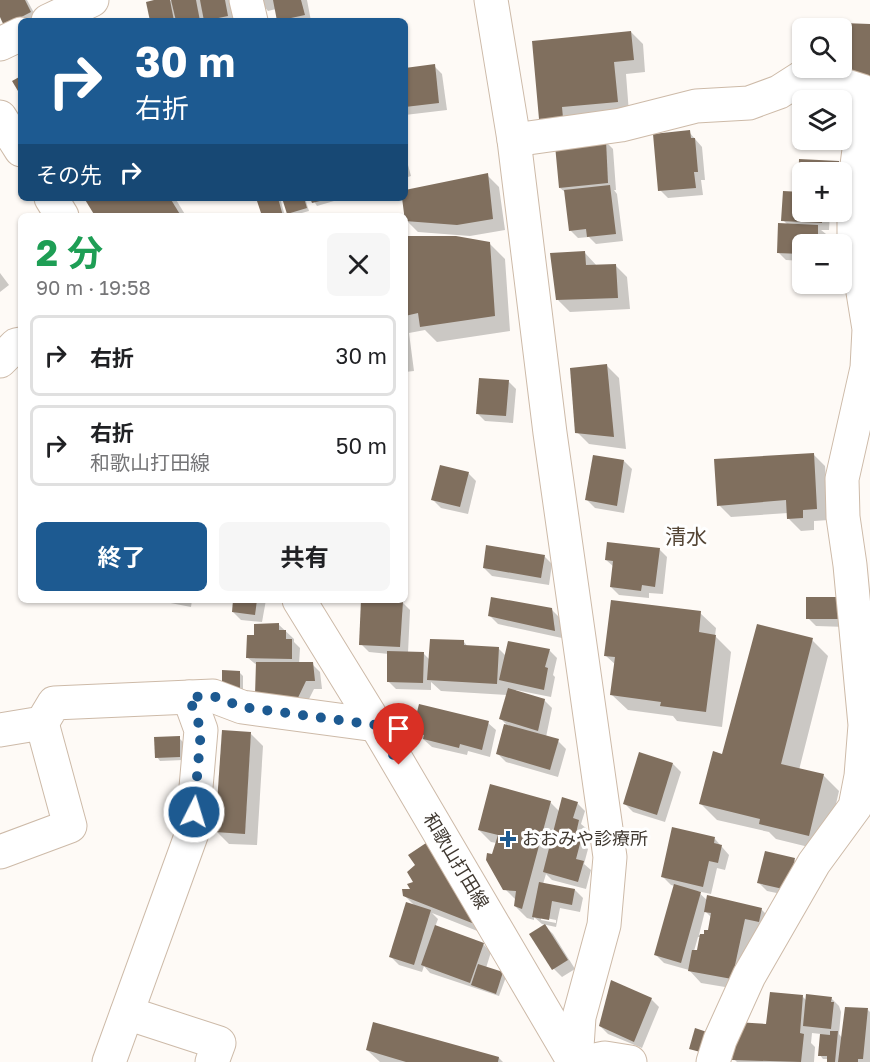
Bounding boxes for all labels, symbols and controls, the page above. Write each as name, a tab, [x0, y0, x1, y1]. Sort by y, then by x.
map controls	[792, 18, 852, 294]
button: search	[792, 18, 852, 78]
text: 30 m	[135, 36, 235, 86]
icon: right	[36, 42, 114, 120]
button: layers	[792, 90, 852, 150]
text: 右折	[135, 92, 189, 124]
icon: right	[114, 156, 147, 189]
text: その先	[36, 161, 102, 188]
button: +	[792, 162, 852, 222]
text: 2 分	[36, 231, 103, 274]
button: close	[327, 233, 390, 296]
button: −	[792, 234, 852, 294]
text: 90 m · 19:58	[36, 275, 151, 299]
icon: right	[39, 339, 72, 372]
text: 30 m	[336, 342, 387, 369]
text: 右折	[90, 344, 134, 371]
text: 右折	[90, 419, 134, 446]
icon: right	[39, 429, 72, 462]
text: 50 m	[336, 432, 387, 459]
text: 和歌山打田線	[90, 450, 210, 474]
button: 終了	[36, 522, 207, 591]
button: 共有	[219, 522, 390, 591]
district label: 清水	[665, 523, 707, 549]
pin	[373, 703, 424, 765]
icon: arrive	[382, 712, 415, 745]
position arrow	[162, 780, 226, 844]
street label: 和歌山打田線	[420, 809, 494, 912]
place label: おおみや診療所	[522, 827, 648, 849]
marker: おおみや診療所	[499, 830, 517, 848]

